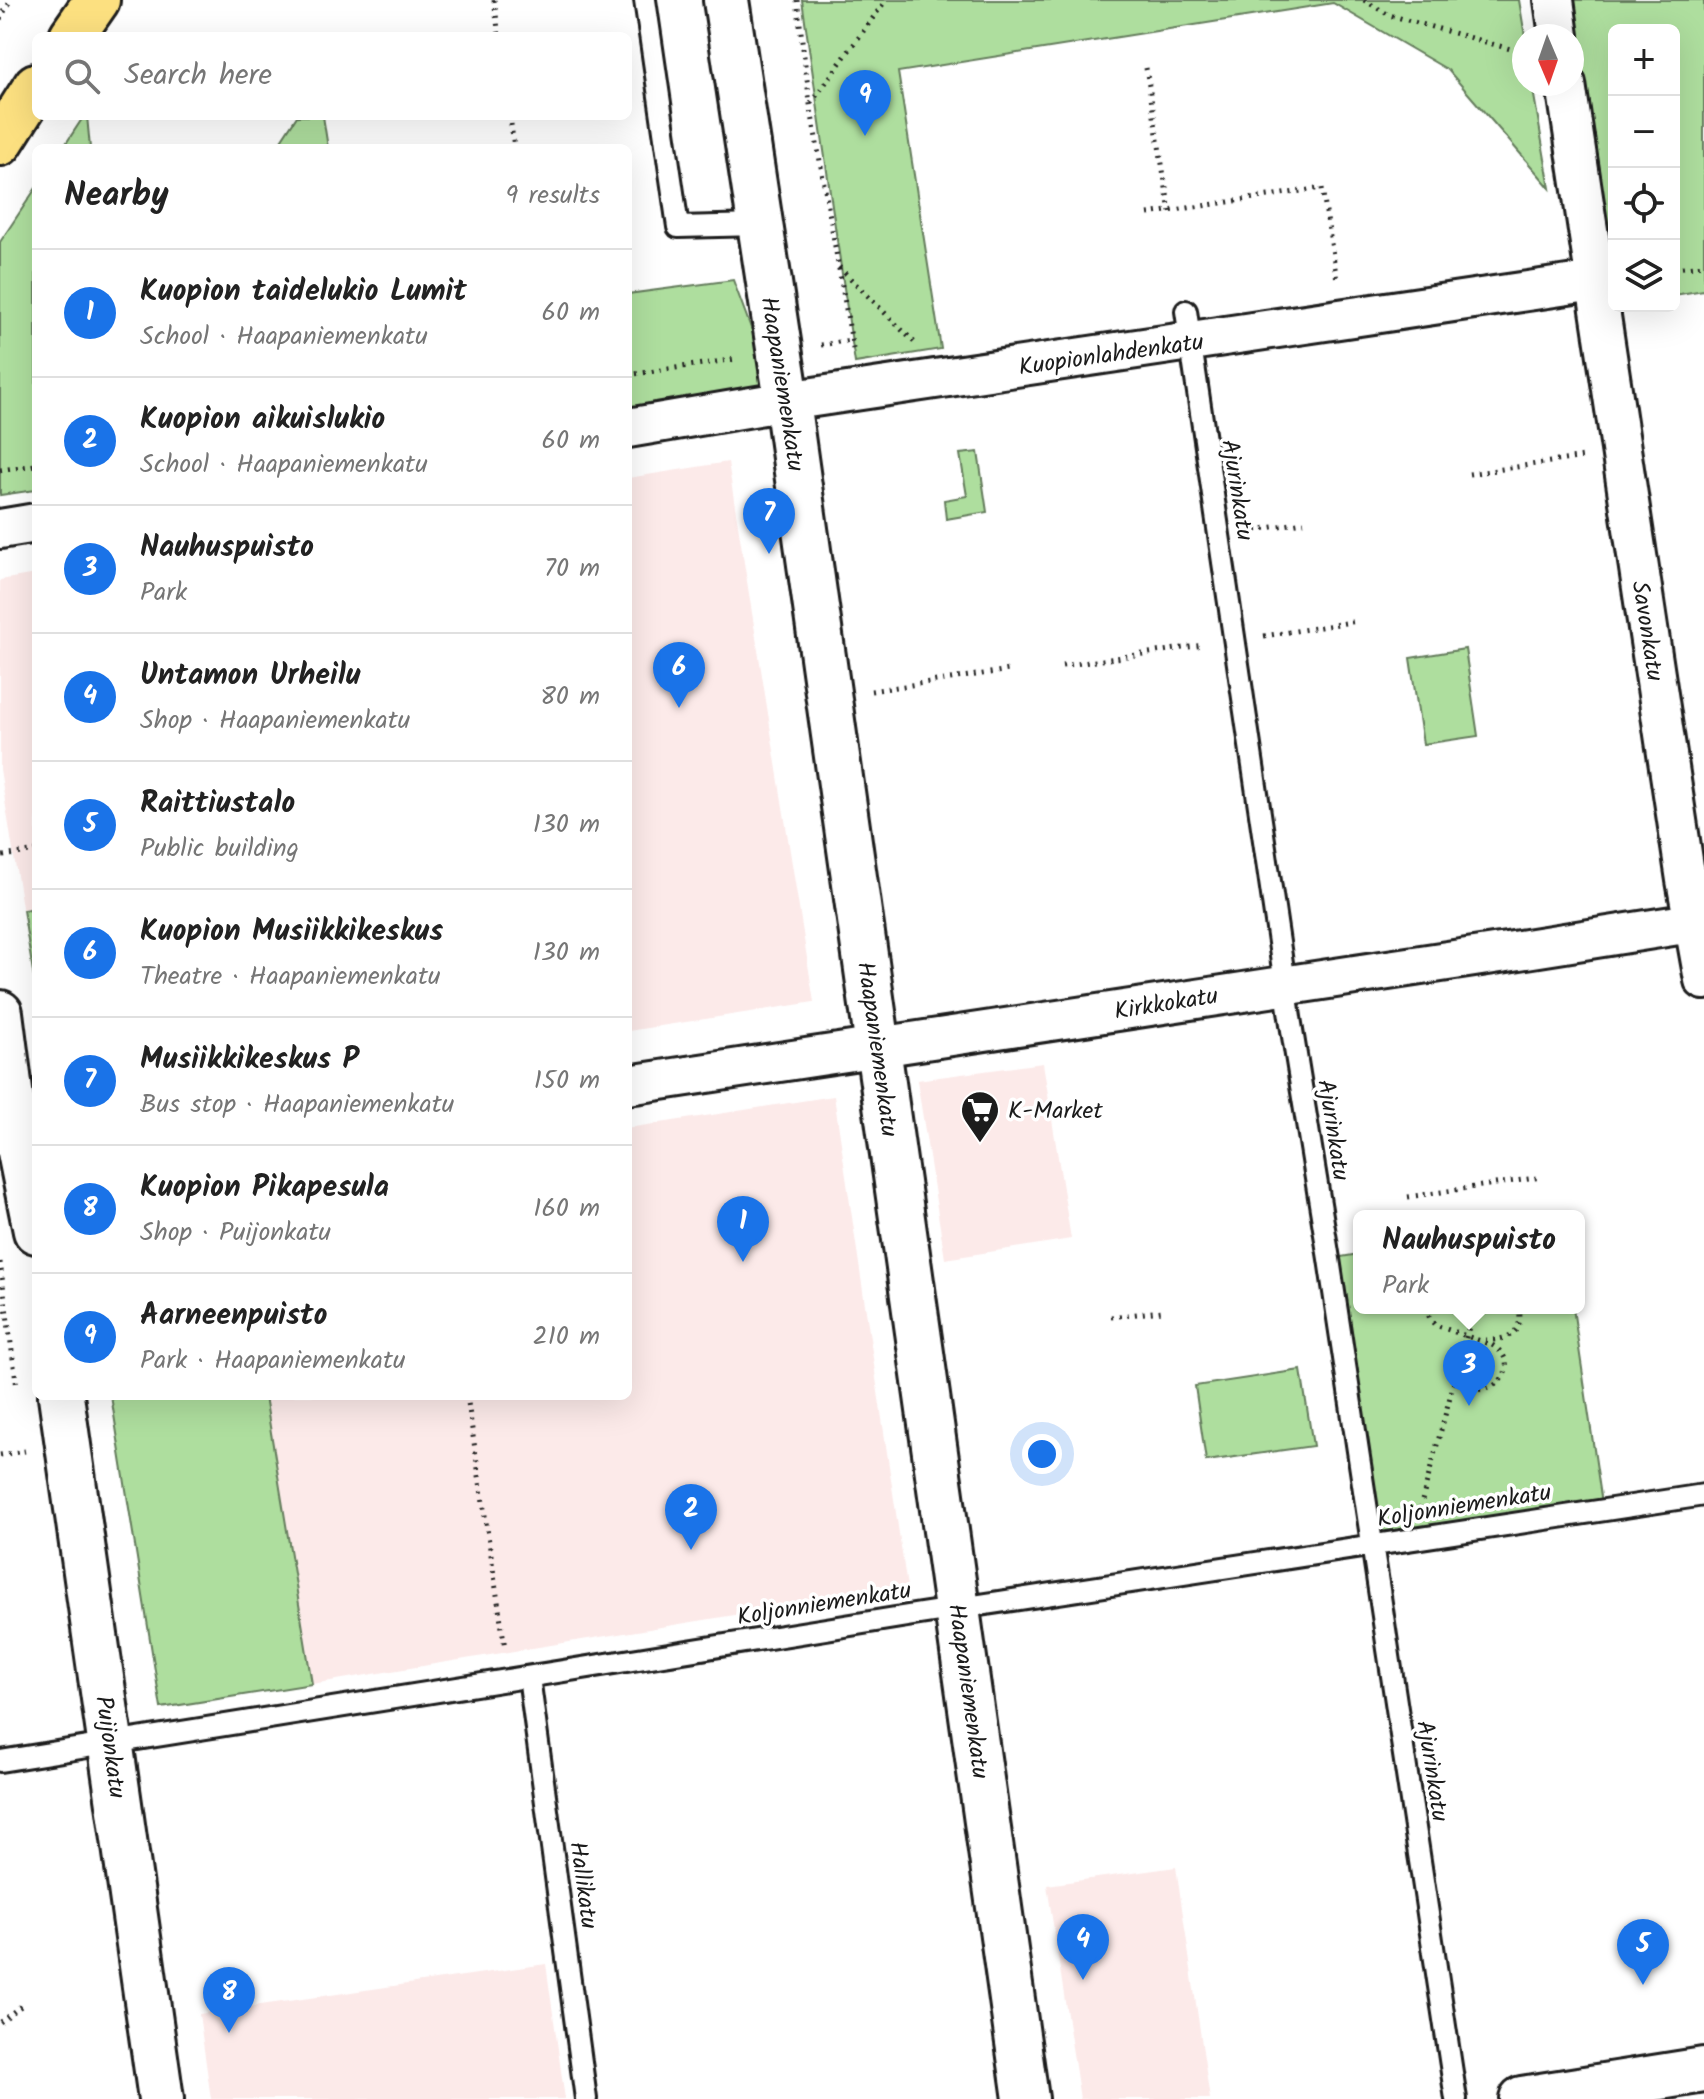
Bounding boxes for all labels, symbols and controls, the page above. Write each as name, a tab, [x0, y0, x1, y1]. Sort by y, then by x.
north arrow	[1512, 24, 1584, 96]
map controls	[1608, 24, 1680, 312]
button: +	[1608, 24, 1680, 96]
search box	[32, 32, 632, 120]
text: Search here	[124, 52, 272, 100]
icon: search	[60, 54, 104, 98]
pin: 9	[839, 70, 891, 136]
button: −	[1608, 96, 1680, 168]
button: locate	[1608, 168, 1680, 240]
text: Nearby	[64, 169, 169, 223]
text: 9 results	[505, 175, 600, 217]
button: layers	[1608, 240, 1680, 312]
text: Kuopion taidelukio Lumit	[140, 268, 467, 316]
text: 1	[86, 292, 94, 334]
text: 60 m	[541, 292, 600, 334]
street label: Haapaniemenkatu	[748, 294, 815, 475]
text: School · Haapaniemenkatu	[140, 316, 428, 358]
street label: Kuopionlahdenkatu	[1016, 323, 1207, 388]
text: Kuopion aikuislukio	[140, 396, 385, 444]
text: 2	[82, 420, 98, 462]
text: 60 m	[541, 420, 600, 462]
street label: Ajurinkatu	[1209, 437, 1264, 544]
text: School · Haapaniemenkatu	[140, 444, 428, 486]
pin: 7	[743, 488, 795, 554]
text: Nauhuspuisto	[140, 524, 314, 572]
text: 3	[83, 548, 97, 590]
text: 70 m	[544, 548, 600, 590]
text: Park	[140, 572, 187, 614]
street label: Savonkatu	[1619, 578, 1674, 685]
pin: 6	[653, 642, 705, 708]
text: Untamon Urheilu	[140, 652, 360, 700]
text: 4	[83, 676, 97, 718]
text: 80 m	[540, 676, 600, 718]
text: Shop · Haapaniemenkatu	[140, 700, 410, 742]
text: Raittiustalo	[140, 780, 295, 828]
text: 5	[83, 804, 97, 846]
text: 130 m	[533, 804, 600, 846]
text: Public building	[140, 828, 299, 870]
text: Kuopion Musiikkikeskus	[140, 908, 443, 956]
text: 6	[83, 932, 97, 974]
text: 130 m	[533, 932, 600, 974]
text: Theatre · Haapaniemenkatu	[140, 956, 441, 998]
street label: Haapaniemenkatu	[845, 959, 908, 1140]
street label: Kirkkokatu	[1112, 977, 1221, 1032]
text: Musiikkikeskus P	[140, 1036, 359, 1084]
text: 7	[84, 1060, 96, 1102]
text: 150 m	[534, 1060, 600, 1102]
street label: Ajurinkatu	[1305, 1077, 1360, 1184]
text: Bus stop · Haapaniemenkatu	[140, 1084, 454, 1126]
supermarket icon: K-Market	[959, 1089, 1001, 1144]
place label: K-Market	[1008, 1092, 1103, 1131]
text: Kuopion Pikapesula	[140, 1164, 389, 1212]
text: 8	[82, 1188, 98, 1230]
text: 160 m	[533, 1188, 600, 1230]
pin: 1	[717, 1196, 769, 1262]
popup	[1353, 1210, 1585, 1314]
text: Shop · Puijonkatu	[140, 1212, 331, 1254]
text: Nauhuspuisto	[1382, 1217, 1556, 1265]
text: Park	[1382, 1265, 1429, 1307]
text: Aarneenpuisto	[140, 1292, 327, 1340]
text: 9	[83, 1316, 97, 1358]
text: 210 m	[533, 1316, 600, 1358]
text: Park · Haapaniemenkatu	[140, 1340, 406, 1382]
pin: 3	[1443, 1340, 1495, 1406]
your location	[1022, 1434, 1062, 1474]
street label: Koljonniemenkatu	[1374, 1473, 1555, 1540]
pin: 2	[665, 1484, 717, 1550]
street label: Koljonniemenkatu	[734, 1571, 915, 1638]
street label: Haapaniemenkatu	[936, 1601, 999, 1782]
street label: Puijonkatu	[83, 1693, 136, 1802]
street label: Ajurinkatu	[1404, 1718, 1459, 1825]
street label: Hallikatu	[557, 1839, 608, 1932]
pin: 4	[1057, 1914, 1109, 1980]
pin: 5	[1617, 1919, 1669, 1985]
pin: 8	[203, 1967, 255, 2033]

